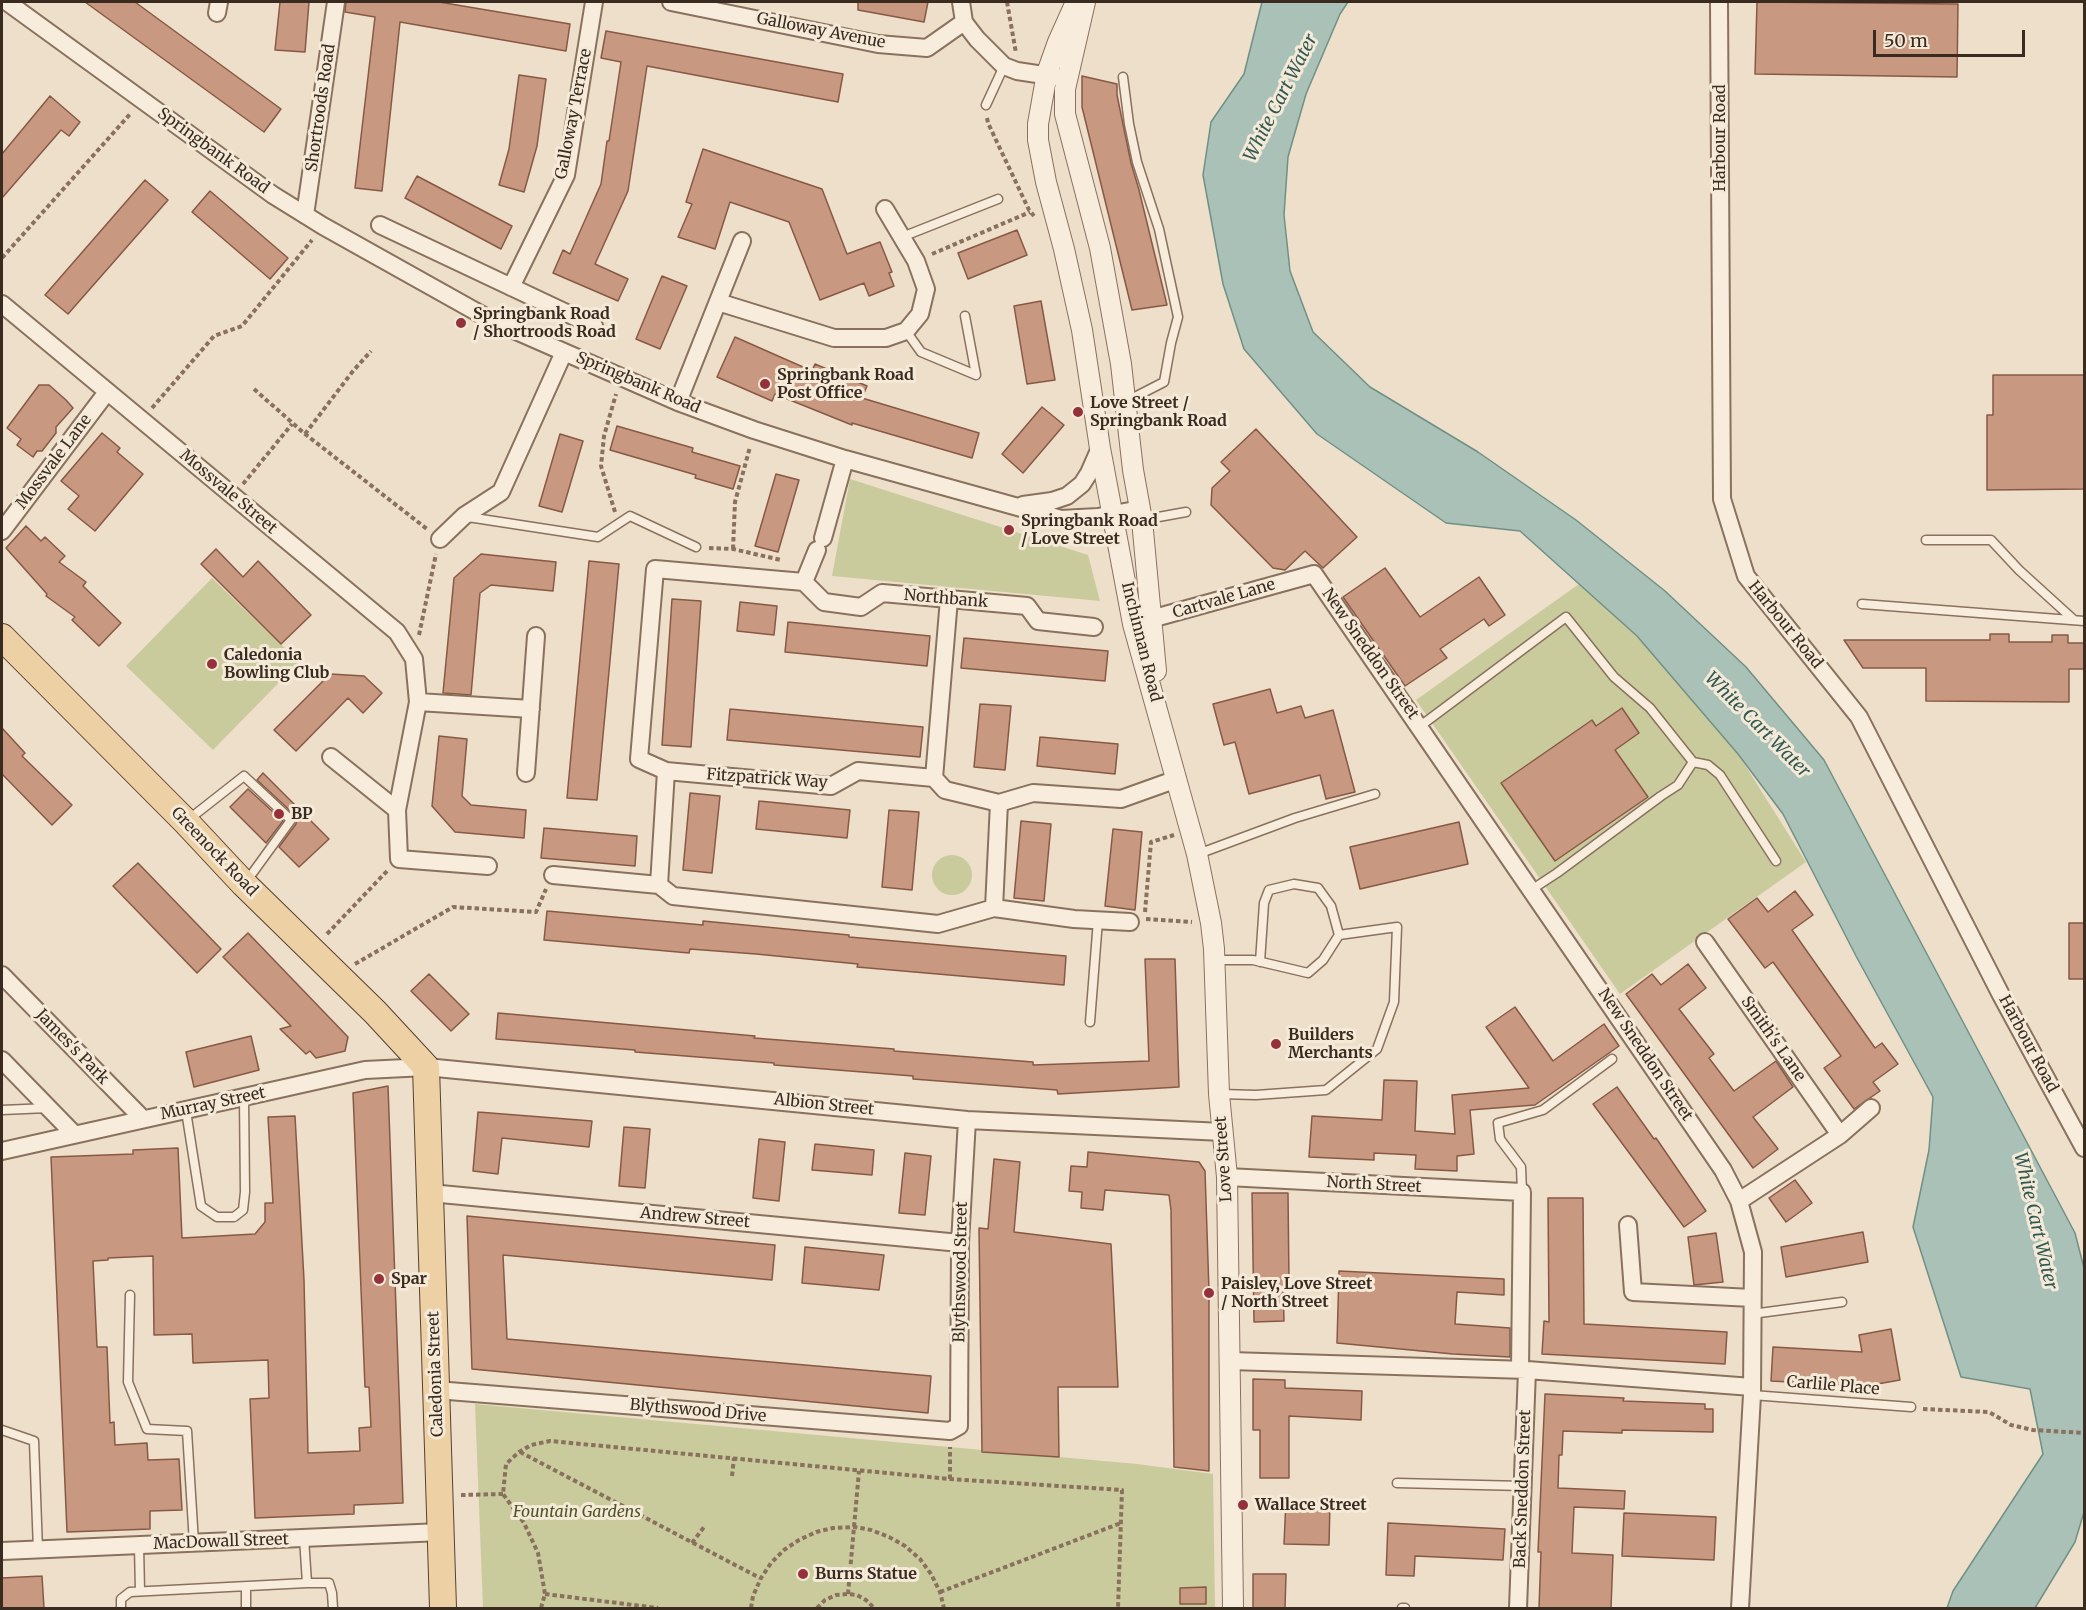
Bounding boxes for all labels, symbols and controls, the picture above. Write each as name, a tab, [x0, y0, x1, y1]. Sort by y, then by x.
street label: Galloway Avenue	[755, 9, 887, 53]
scale bar	[1876, 18, 2028, 56]
text: 50 m	[1884, 29, 1928, 52]
water label: White Cart Water	[1240, 31, 1322, 165]
street label: Shortroods Road	[303, 43, 339, 173]
street label: Galloway Terrace	[552, 47, 596, 181]
street label: Harbour Road	[1710, 84, 1730, 192]
street label: Springbank Road	[153, 104, 273, 198]
place label: Springbank Road / Shortroods Road	[473, 304, 616, 342]
marker: Springbank Road / Shortroods Road	[454, 316, 468, 330]
street label: Springbank Road	[573, 348, 703, 418]
place label: Springbank Road Post Office	[777, 365, 914, 403]
marker: Springbank Road Post Office	[758, 377, 772, 391]
place label: Love Street / Springbank Road	[1090, 393, 1227, 431]
marker: Love Street / Springbank Road	[1071, 405, 1085, 419]
street label: Mossvale Lane	[12, 411, 96, 513]
street label: Mossvale Street	[175, 446, 281, 538]
place label: Springbank Road / Love Street	[1021, 511, 1158, 549]
marker: Springbank Road / Love Street	[1002, 523, 1016, 537]
street label: Cartvale Lane	[1171, 575, 1277, 623]
street label: Harbour Road	[1744, 577, 1826, 673]
street label: Inchinnan Road	[1117, 580, 1165, 704]
street label: New Sneddon Street	[1318, 585, 1422, 723]
street label: Northbank	[903, 586, 989, 612]
place label: Caledonia Bowling Club	[224, 645, 329, 683]
marker: Caledonia Bowling Club	[205, 657, 219, 671]
water label: White Cart Water	[1700, 668, 1814, 782]
street label: Fitzpatrick Way	[706, 765, 828, 793]
street label: Greenock Road	[167, 804, 261, 900]
place label: BP	[291, 804, 313, 824]
marker: BP	[272, 807, 286, 821]
street label: New Sneddon Street	[1594, 985, 1696, 1125]
street label: Harbour Road	[1994, 992, 2062, 1096]
street label: Smith's Lane	[1737, 993, 1809, 1085]
street label: James's Park	[31, 1006, 113, 1088]
place label: Builders Merchants	[1288, 1025, 1373, 1063]
marker: Builders Merchants	[1269, 1037, 1283, 1051]
street label: Murray Street	[159, 1084, 267, 1124]
street label: Albion Street	[773, 1090, 875, 1120]
street label: Love Street	[1211, 1115, 1237, 1203]
water label: White Cart Water	[2009, 1150, 2061, 1292]
street label: North Street	[1326, 1173, 1422, 1197]
street label: Blythswood Street	[950, 1201, 972, 1343]
street label: Andrew Street	[639, 1204, 751, 1232]
place label: Spar	[391, 1269, 427, 1289]
marker: Spar	[372, 1272, 386, 1286]
place label: Paisley, Love Street / North Street	[1221, 1274, 1372, 1312]
marker: Paisley, Love Street / North Street	[1202, 1286, 1216, 1300]
street label: Caledonia Street	[424, 1311, 448, 1437]
street label: Carlile Place	[1786, 1372, 1880, 1400]
street label: Blythswood Drive	[629, 1395, 767, 1427]
street label: Back Sneddon Street	[1511, 1409, 1535, 1569]
place label: Wallace Street	[1255, 1495, 1367, 1515]
marker: Wallace Street	[1236, 1498, 1250, 1512]
park label: Fountain Gardens	[513, 1502, 641, 1522]
street label: MacDowall Street	[153, 1530, 289, 1554]
place label: Burns Statue	[815, 1564, 917, 1584]
marker: Burns Statue	[796, 1567, 810, 1581]

